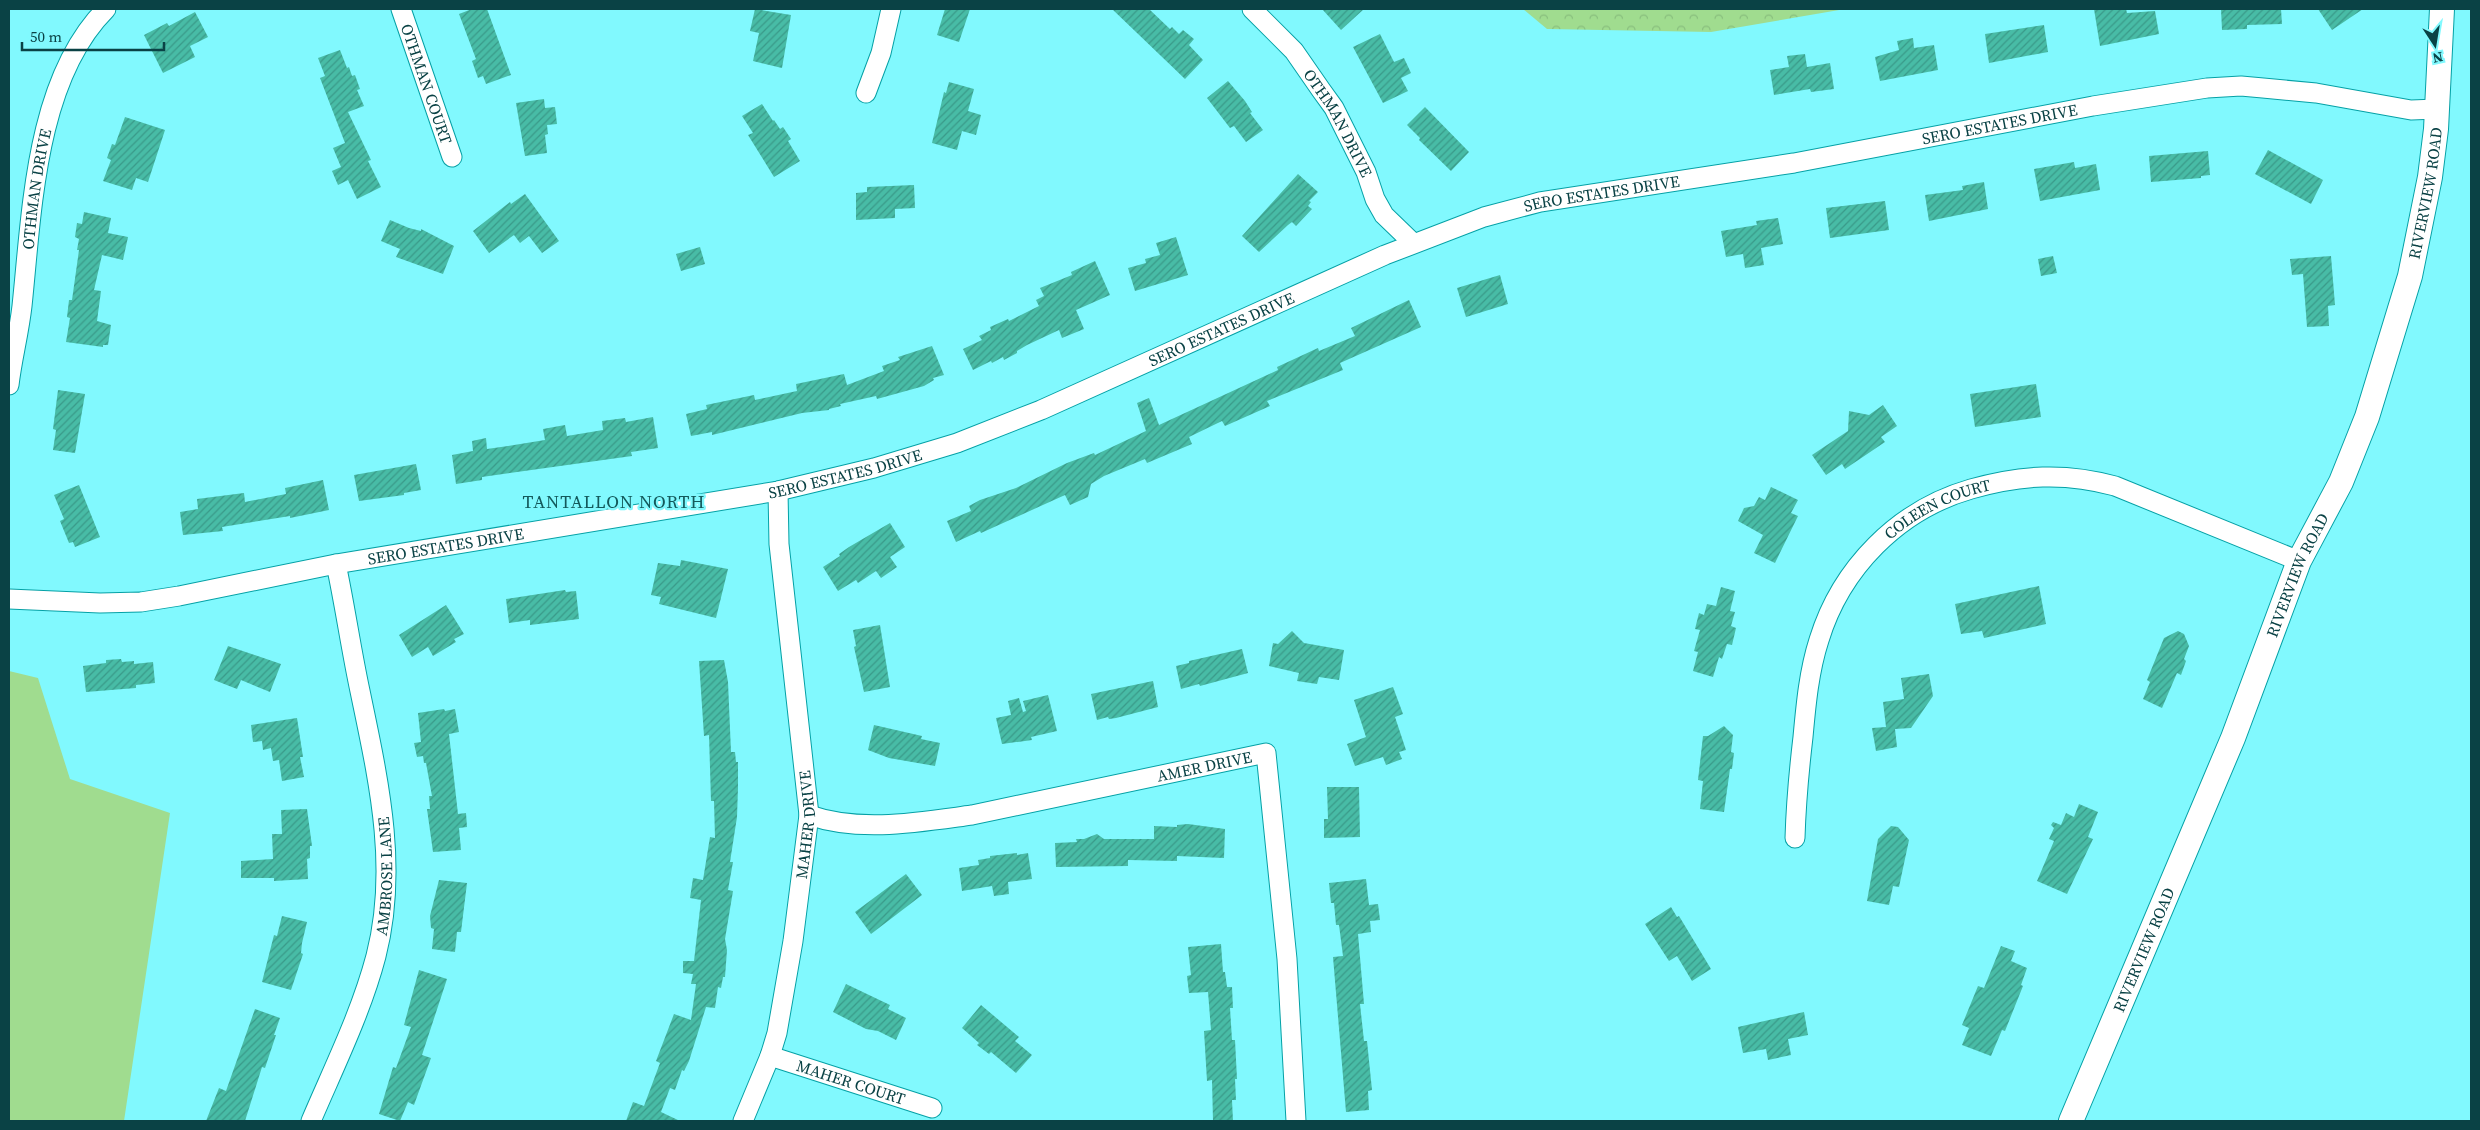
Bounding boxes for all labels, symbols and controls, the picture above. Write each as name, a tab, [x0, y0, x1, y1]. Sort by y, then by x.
scale bar	[22, 20, 165, 52]
north arrow	[2410, 20, 2460, 70]
street label: OTHMAN COURT	[396, 21, 458, 147]
text: 50 m	[30, 26, 62, 47]
text: N	[2431, 47, 2445, 69]
street label: OTHMAN DRIVE	[1299, 64, 1378, 181]
street label: SERO ESTATES DRIVE	[1920, 98, 2079, 149]
street label: OTHMAN DRIVE	[16, 126, 56, 250]
street label: RIVERVIEW ROAD	[2403, 126, 2447, 261]
street label: SERO ESTATES DRIVE	[1521, 170, 1681, 217]
street label: SERO ESTATES DRIVE	[1145, 286, 1298, 371]
street label: SERO ESTATES DRIVE	[767, 443, 925, 503]
street label: COLEEN COURT	[1879, 473, 1993, 544]
district label: TANTALLON NORTH	[523, 489, 705, 514]
street label: RIVERVIEW ROAD	[2261, 509, 2334, 640]
street label: SERO ESTATES DRIVE	[366, 522, 526, 570]
street label: AMER DRIVE	[1155, 745, 1254, 787]
street label: MAHER DRIVE	[790, 769, 820, 880]
street label: AMBROSE LANE	[370, 816, 397, 937]
street label: RIVERVIEW ROAD	[2107, 884, 2180, 1015]
street label: MAHER COURT	[794, 1054, 909, 1110]

